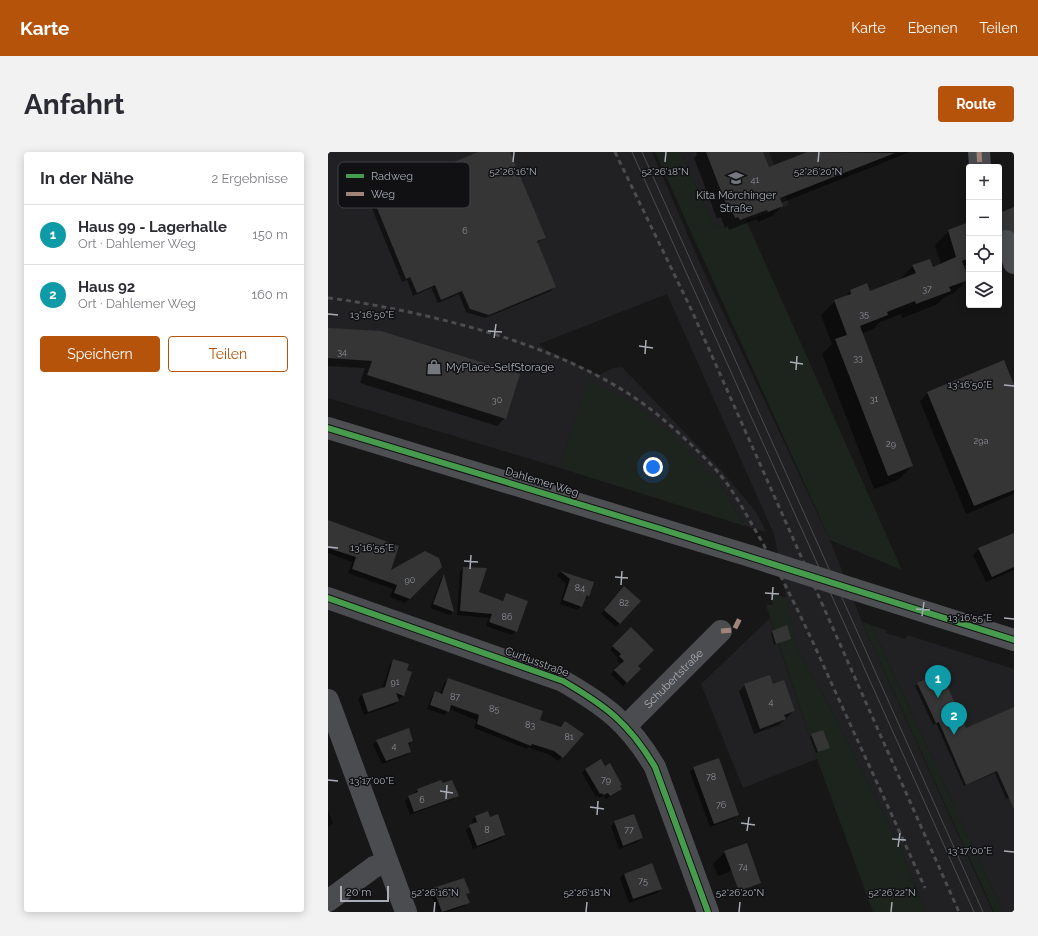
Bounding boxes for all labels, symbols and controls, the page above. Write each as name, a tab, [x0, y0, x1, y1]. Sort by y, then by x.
text: Karte	[20, 17, 69, 39]
text: Karte	[851, 20, 886, 36]
text: Ebenen	[908, 20, 958, 36]
text: Teilen	[980, 20, 1018, 36]
button: Route	[938, 86, 1014, 122]
text: Anfahrt	[24, 88, 125, 121]
legend	[338, 162, 470, 208]
map controls	[966, 164, 1002, 308]
button: +	[966, 164, 1002, 200]
text: 52°26'16"N	[489, 166, 537, 177]
text: 52°26'18"N	[641, 166, 689, 177]
text: 52°26'20"N	[794, 166, 842, 177]
text: In der Nähe	[40, 168, 134, 188]
school or university icon: Kita Mörchinger Straße	[727, 169, 745, 187]
text: Radweg	[371, 170, 413, 183]
text: 2 Ergebnisse	[211, 171, 288, 186]
house number: 41	[751, 175, 760, 185]
text: Weg	[371, 188, 395, 201]
place label: Kita Mörchinger Straße	[696, 189, 776, 215]
button: −	[966, 200, 1002, 236]
text: Haus 99 - Lagerhalle	[78, 218, 227, 236]
house number: 6	[462, 226, 468, 236]
text: 1	[50, 227, 56, 242]
text: 150 m	[252, 227, 288, 242]
text: Ort · Dahlemer Weg	[78, 236, 196, 251]
button: locate	[966, 236, 1002, 272]
button: layers	[966, 272, 1002, 308]
text: Haus 92	[78, 278, 135, 296]
house number: 37	[922, 284, 932, 294]
text: 2	[49, 287, 57, 302]
text: 160 m	[251, 287, 288, 302]
text: Ort · Dahlemer Weg	[78, 296, 196, 311]
text: 13°16'50"E	[350, 309, 394, 320]
house number: 35	[859, 309, 869, 319]
button: Speichern	[40, 336, 160, 372]
button: Teilen	[168, 336, 288, 372]
house number: 34	[337, 347, 347, 357]
house number: 33	[853, 353, 863, 363]
shop icon: MyPlace-SelfStorage	[425, 358, 443, 376]
place label: MyPlace-SelfStorage	[446, 361, 555, 374]
text: 13°16'50"E	[948, 379, 992, 390]
house number: 31	[870, 394, 878, 404]
house number: 30	[492, 395, 503, 405]
house number: 29a	[974, 436, 989, 446]
house number: 29	[886, 439, 896, 449]
your location	[643, 457, 663, 477]
street label: Dahlemer Weg	[504, 465, 580, 499]
text: 13°16'55"E	[350, 542, 394, 553]
house number: 90	[405, 575, 416, 585]
house number: 84	[575, 583, 585, 593]
house number: 82	[619, 598, 629, 608]
house number: 86	[502, 612, 513, 622]
text: 13°16'55"E	[948, 612, 992, 623]
street label: Curtiusstraße	[503, 644, 571, 680]
street label: Schubertstraße	[641, 646, 706, 711]
pin: 1	[925, 665, 951, 698]
house number: 91	[390, 677, 400, 687]
house number: 87	[450, 692, 460, 702]
house number: 4	[769, 697, 774, 707]
pin: 2	[941, 702, 967, 735]
house number: 85	[489, 704, 499, 714]
house number: 83	[525, 720, 535, 730]
house number: 81	[564, 732, 574, 742]
house number: 4	[392, 741, 397, 751]
house number: 78	[706, 772, 716, 782]
text: 13°17'00"E	[350, 775, 394, 786]
house number: 79	[601, 775, 611, 785]
house number: 6	[419, 795, 425, 805]
house number: 76	[716, 800, 727, 810]
house number: 8	[484, 825, 490, 835]
house number: 77	[624, 825, 634, 835]
text: 13°17'00"E	[948, 845, 992, 856]
house number: 74	[738, 862, 748, 872]
house number: 75	[638, 876, 648, 886]
scale bar	[340, 884, 389, 903]
text: 20 m	[346, 886, 371, 899]
text: 52°26'16"N	[411, 887, 459, 898]
text: 52°26'18"N	[563, 887, 611, 898]
text: 52°26'20"N	[716, 887, 764, 898]
text: 52°26'22"N	[868, 887, 916, 898]

